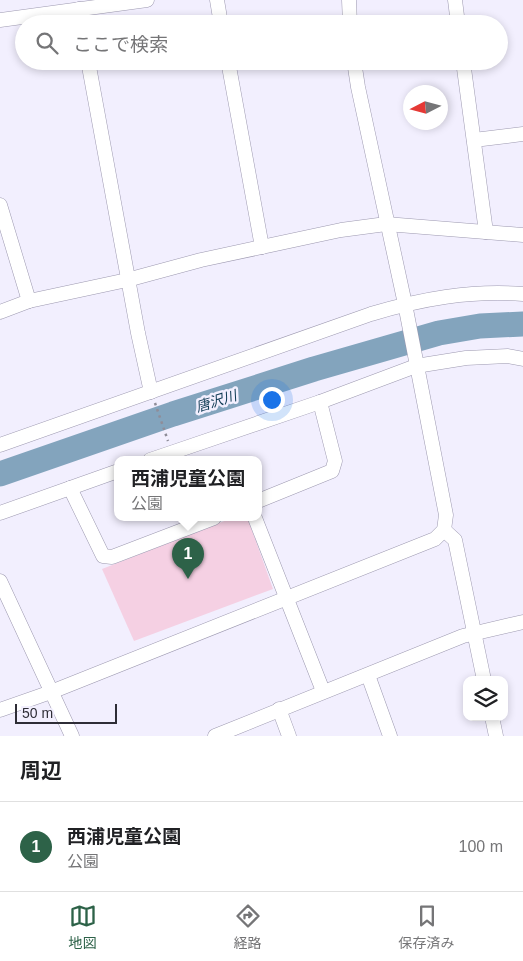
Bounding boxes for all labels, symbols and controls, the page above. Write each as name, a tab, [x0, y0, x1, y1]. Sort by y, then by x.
search box	[15, 15, 508, 70]
icon: search	[33, 29, 61, 57]
text: ここで検索	[73, 34, 168, 55]
north arrow	[403, 85, 448, 130]
water label: 唐沢川	[194, 387, 240, 415]
your location	[259, 387, 285, 413]
popup	[114, 456, 262, 521]
text: 西浦児童公園	[131, 468, 245, 489]
text: 公園	[131, 495, 163, 512]
pin: 1	[172, 538, 204, 579]
map controls	[463, 676, 508, 721]
button: layers	[463, 676, 508, 721]
scale bar	[15, 701, 118, 724]
text: 50 m	[22, 705, 53, 721]
text: 周辺	[20, 759, 62, 782]
text: 西浦児童公園	[67, 826, 181, 847]
text: 1	[32, 838, 40, 855]
text: 100 m	[459, 838, 503, 855]
text: 公園	[67, 853, 99, 870]
tab: 地図	[69, 902, 97, 952]
tab: 経路	[234, 902, 262, 952]
tab: 保存済み	[399, 902, 455, 952]

